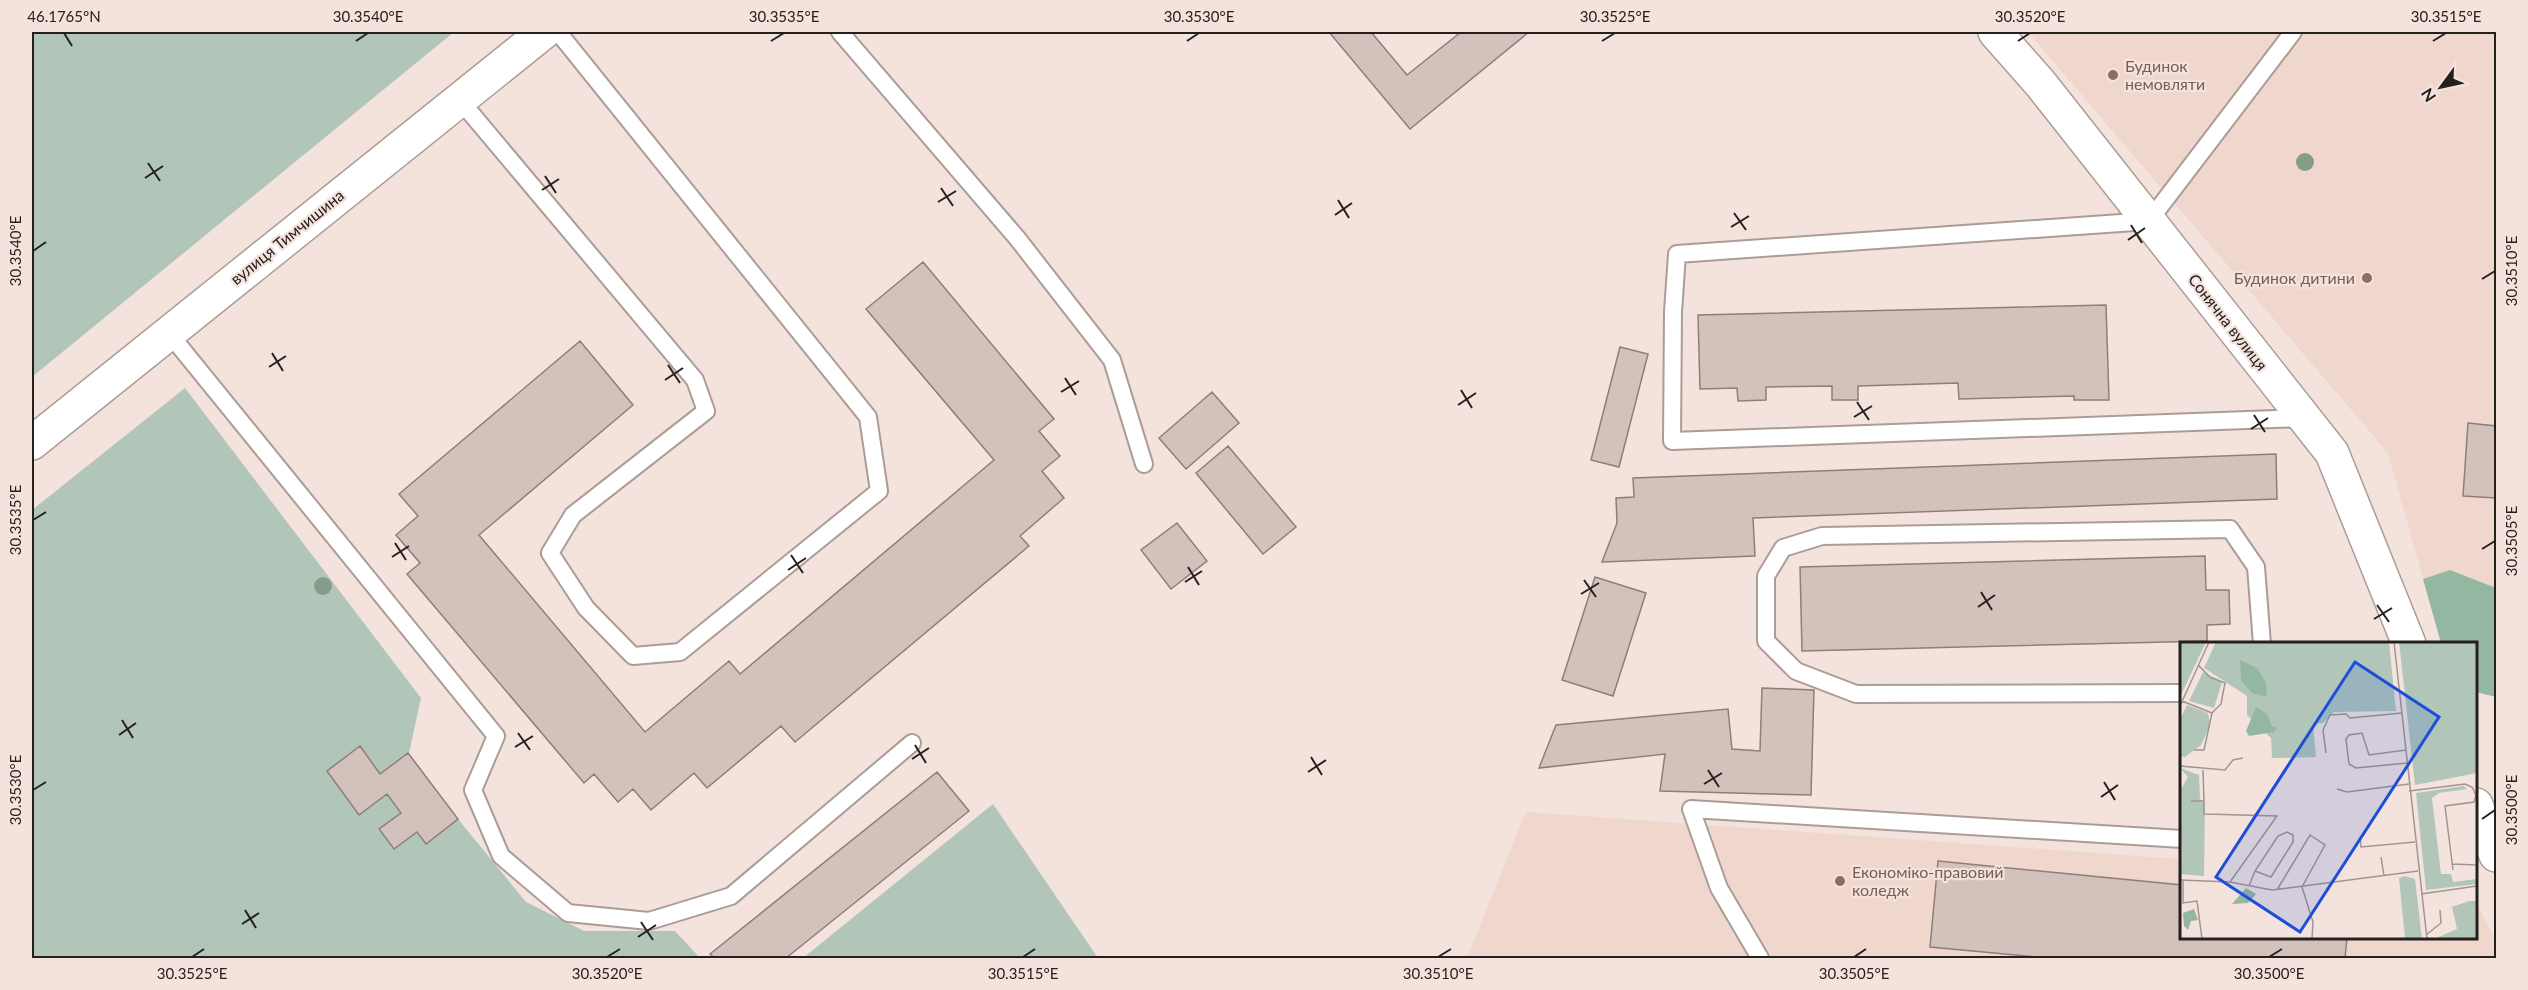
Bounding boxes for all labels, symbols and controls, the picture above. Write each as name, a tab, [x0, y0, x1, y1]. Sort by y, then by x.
text: 46.1765°N	[27, 7, 101, 25]
text: 30.3540°E	[333, 7, 403, 25]
text: 30.3535°E	[749, 7, 819, 25]
text: 30.3530°E	[1164, 7, 1234, 25]
text: 30.3525°E	[1580, 7, 1650, 25]
text: 30.3520°E	[1995, 7, 2065, 25]
text: 30.3515°E	[2411, 7, 2481, 25]
place label: Будинок немовляти	[2125, 56, 2205, 93]
north arrow	[2411, 57, 2471, 117]
marker: Будинок немовляти	[2106, 68, 2120, 82]
text: N	[2417, 85, 2439, 106]
street label: вулиця Тимчишина	[226, 185, 347, 288]
text: 30.3540°E	[6, 216, 24, 286]
text: 30.3510°E	[2502, 236, 2520, 306]
place label: Будинок дитини	[2234, 268, 2355, 287]
street label: Сонячна вулиця	[2185, 270, 2272, 374]
marker: Будинок дитини	[2360, 271, 2374, 285]
text: 30.3535°E	[6, 485, 24, 555]
text: 30.3505°E	[2502, 506, 2520, 576]
inset map	[2180, 642, 2477, 939]
text: 30.3530°E	[6, 755, 24, 825]
text: 30.3500°E	[2502, 775, 2520, 845]
place label: Економіко-правовий коледж	[1852, 862, 2004, 899]
marker: Економіко-правовий коледж	[1833, 874, 1847, 888]
text: 30.3525°E	[157, 964, 227, 982]
text: 30.3520°E	[572, 964, 642, 982]
text: 30.3515°E	[988, 964, 1058, 982]
text: 30.3510°E	[1403, 964, 1473, 982]
text: 30.3505°E	[1819, 964, 1889, 982]
text: 30.3500°E	[2234, 964, 2304, 982]

